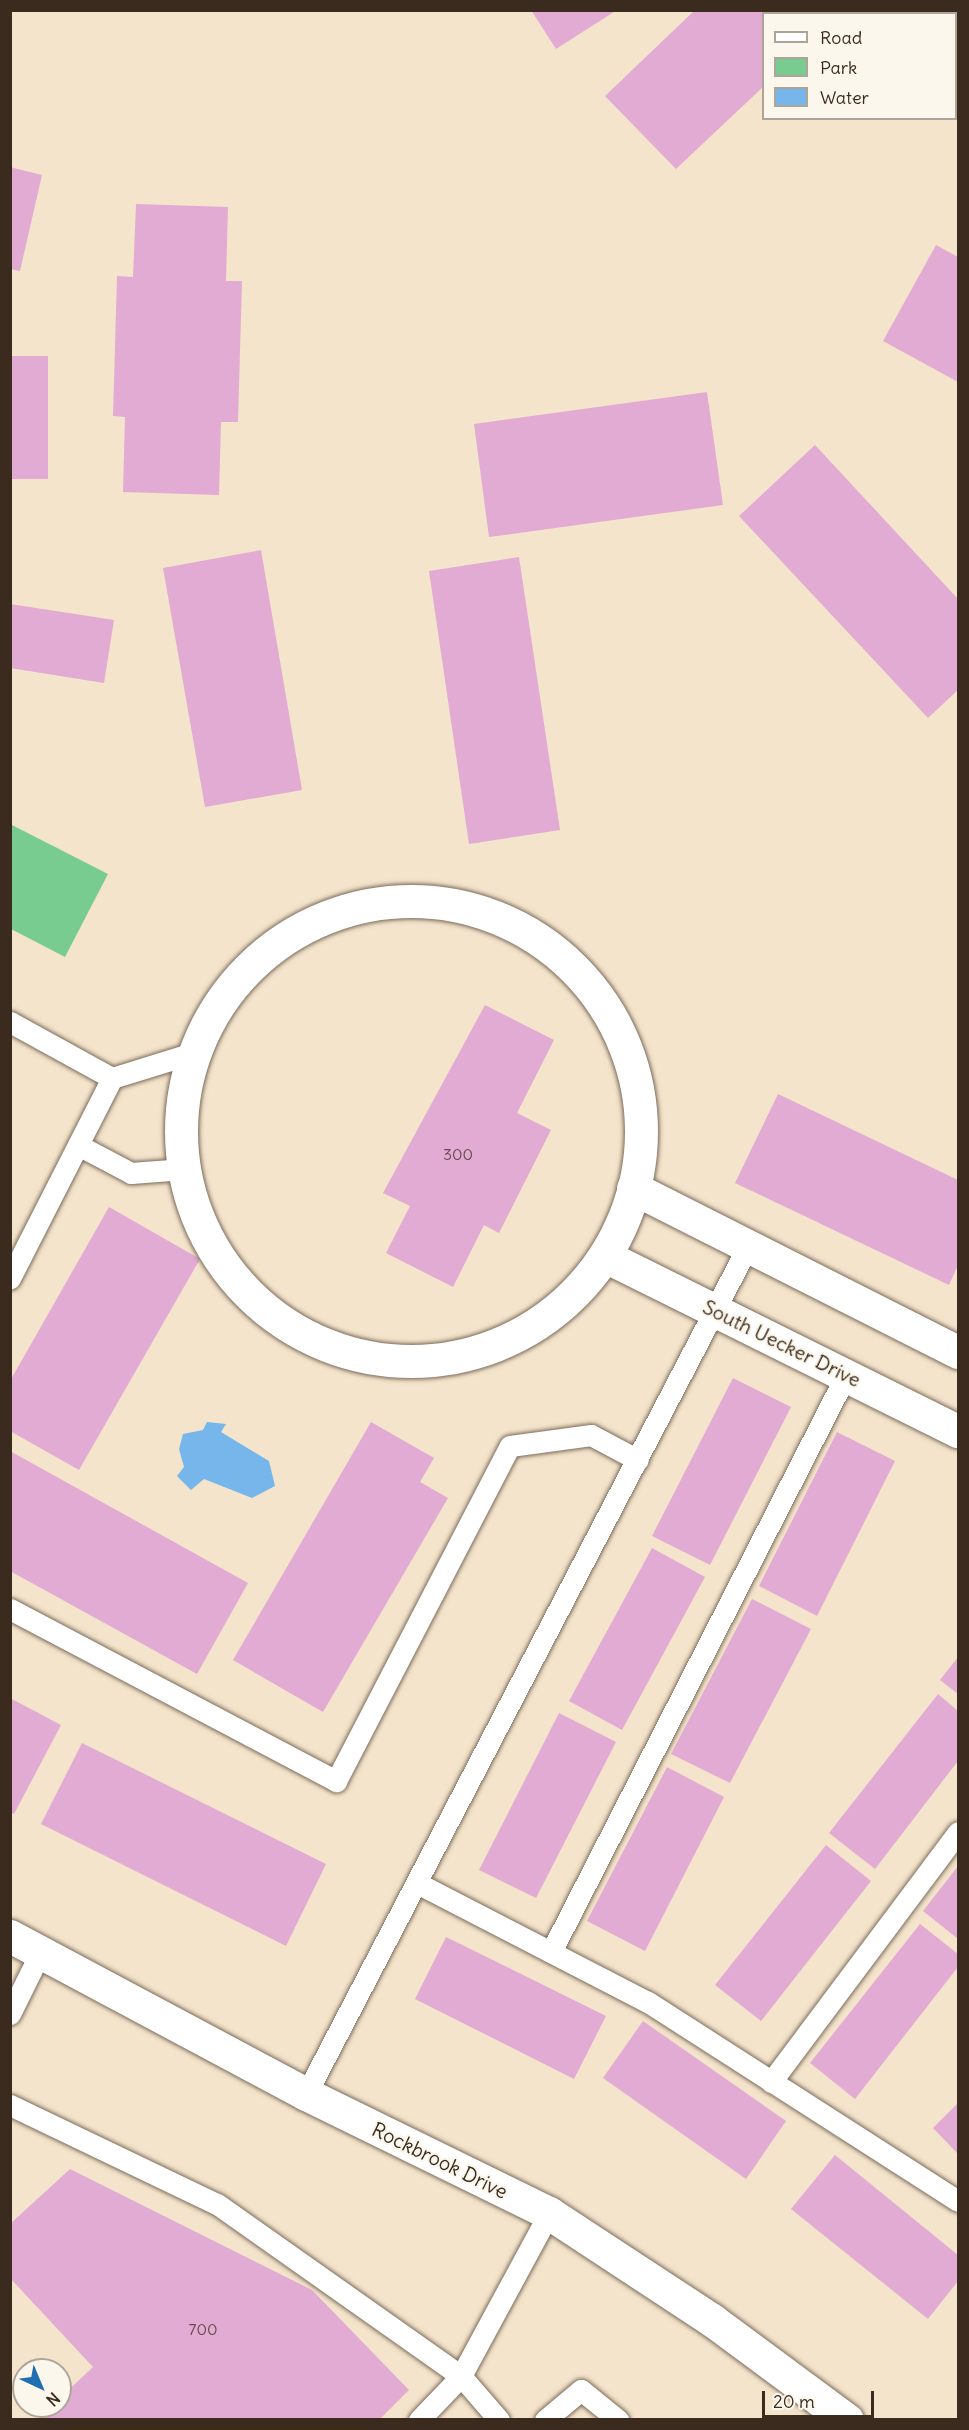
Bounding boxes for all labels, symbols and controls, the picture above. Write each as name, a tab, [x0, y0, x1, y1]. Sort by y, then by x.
legend	[762, 12, 957, 120]
text: Road	[820, 26, 862, 49]
text: Park	[820, 56, 857, 79]
text: Water	[820, 86, 869, 109]
house number: 300	[443, 1144, 473, 1164]
street label: South Uecker Drive	[699, 1294, 865, 1392]
street label: Rockbrook Drive	[368, 2117, 512, 2203]
house number: 700	[189, 2319, 217, 2339]
north arrow	[12, 2358, 72, 2418]
scale bar	[765, 2379, 878, 2417]
text: N	[42, 2388, 64, 2411]
text: 20 m	[773, 2390, 815, 2413]

